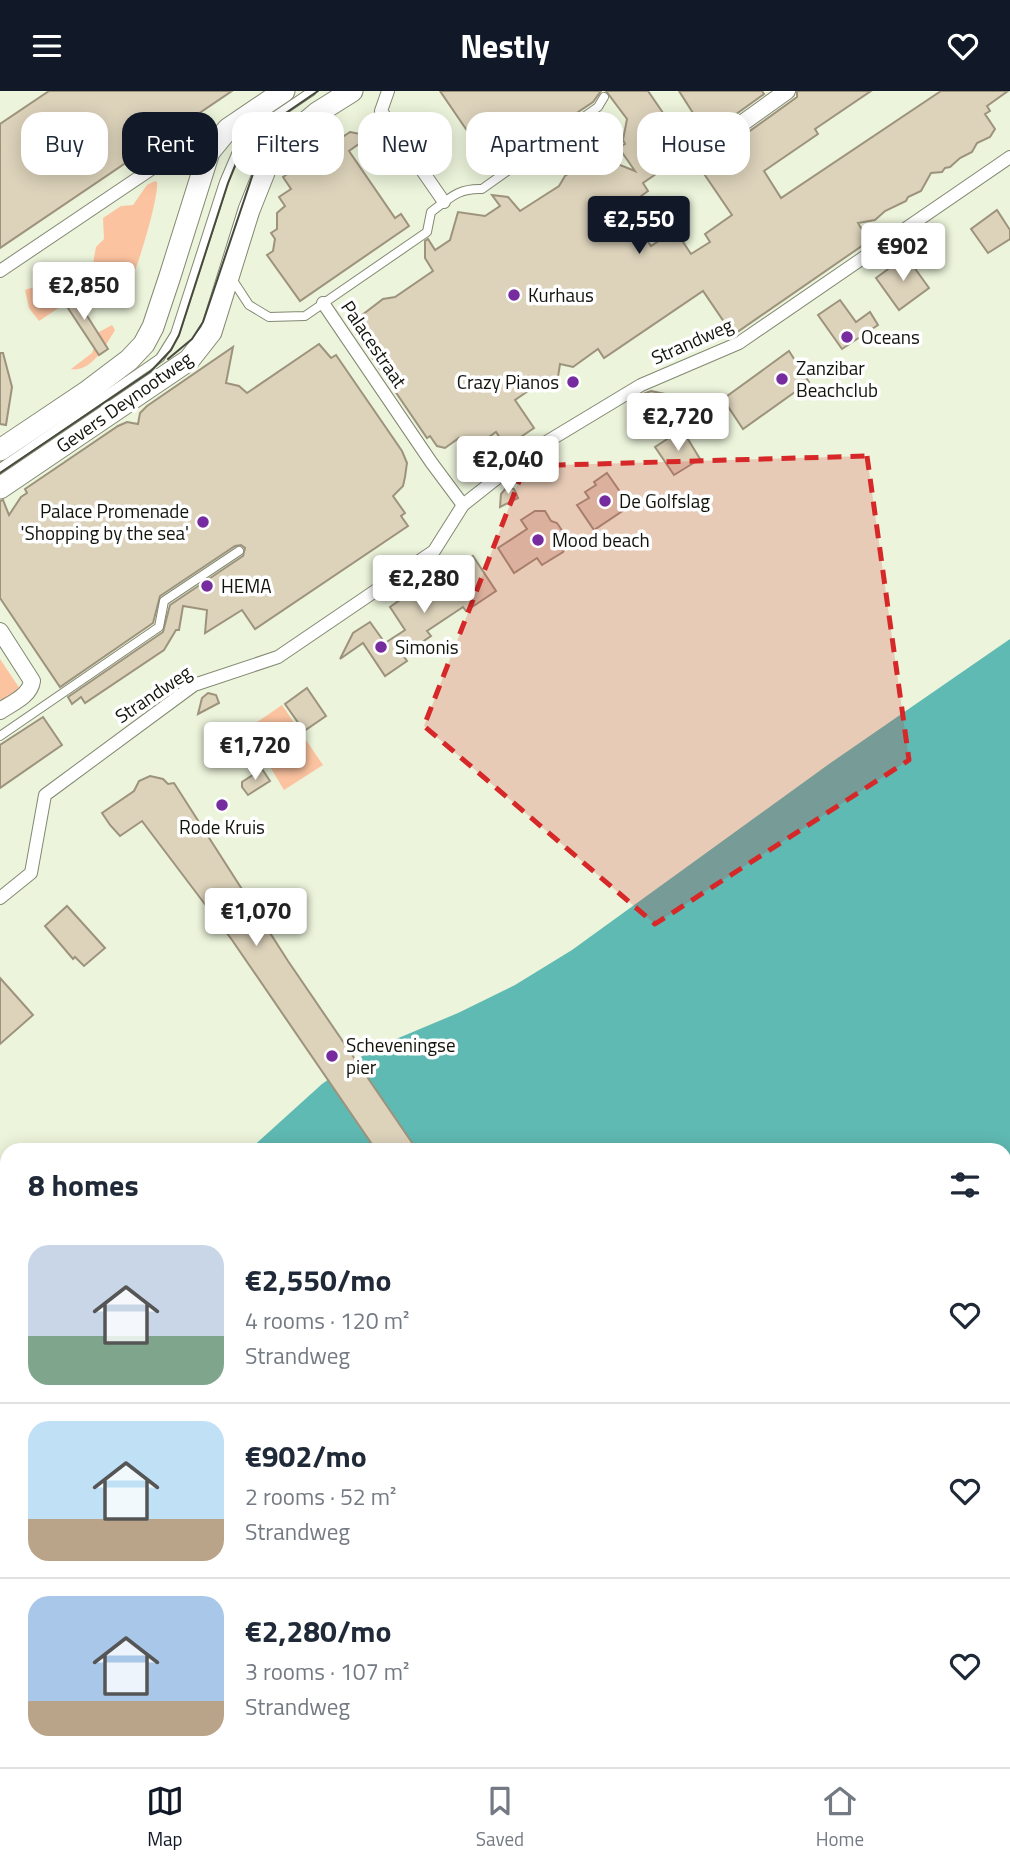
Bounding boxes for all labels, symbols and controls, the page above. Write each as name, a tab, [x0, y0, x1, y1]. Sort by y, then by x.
text: Nestly	[460, 22, 550, 70]
icon: menu	[28, 27, 66, 65]
icon: heart	[944, 27, 982, 65]
chip: Buy	[21, 112, 108, 175]
chip: Rent	[122, 112, 218, 175]
chip: Filters	[232, 112, 344, 175]
chip: New	[358, 112, 452, 175]
chip: Apartment	[466, 112, 623, 175]
chip: House	[637, 112, 750, 175]
pin: €2,550	[582, 197, 696, 256]
text: €2,550	[604, 201, 674, 236]
pin: €902	[862, 223, 944, 283]
text: €902	[877, 228, 929, 263]
pin: €2,850	[27, 263, 141, 322]
text: €2,850	[49, 267, 119, 302]
place label: Kurhaus	[528, 280, 594, 309]
marker: Kurhaus	[506, 287, 522, 303]
street label: Palacestraat	[334, 294, 415, 394]
street label: Strandweg	[646, 310, 738, 371]
place label: Oceans	[861, 322, 920, 351]
marker: Oceans	[839, 329, 855, 345]
street label: Gevers Deynootweg	[50, 343, 198, 460]
place label: Zanzibar Beachclub	[796, 353, 878, 404]
place label: Crazy Pianos	[457, 367, 559, 396]
marker: Zanzibar Beachclub	[774, 371, 790, 387]
marker: Crazy Pianos	[565, 374, 581, 390]
pin: €2,720	[621, 393, 735, 453]
text: €2,720	[643, 398, 713, 433]
pin: €2,040	[451, 437, 565, 496]
text: €2,040	[473, 441, 543, 476]
place label: De Golfslag	[619, 486, 710, 515]
marker: De Golfslag	[597, 493, 613, 509]
place label: Palace Promenade 'Shopping by the sea'	[21, 496, 189, 547]
marker: Palace Promenade 'Shopping by the sea'	[195, 514, 211, 530]
place label: Mood beach	[552, 525, 650, 554]
marker: Mood beach	[530, 532, 546, 548]
pin: €2,280	[367, 555, 481, 615]
text: €2,280	[389, 560, 459, 595]
place label: HEMA	[221, 571, 272, 600]
marker: HEMA	[199, 578, 215, 594]
place label: Simonis	[395, 632, 459, 661]
marker: Simonis	[373, 639, 389, 655]
street label: Strandweg	[109, 657, 197, 730]
pin: €1,720	[198, 723, 312, 782]
text: €1,720	[220, 727, 290, 762]
marker: Rode Kruis	[214, 797, 230, 813]
place label: Rode Kruis	[179, 812, 265, 841]
pin: €1,070	[199, 889, 313, 948]
text: €1,070	[221, 893, 291, 928]
place label: Scheveningse pier	[346, 1030, 456, 1081]
marker: Scheveningse pier	[324, 1048, 340, 1064]
text: 8 homes	[28, 1162, 139, 1208]
icon: filters	[946, 1166, 984, 1204]
text: €2,550/mo	[245, 1257, 391, 1303]
icon: home	[84, 1273, 168, 1357]
icon: heart	[946, 1296, 984, 1334]
text: 4 rooms · 120 m²	[245, 1303, 409, 1338]
text: Strandweg	[245, 1338, 350, 1373]
text: €902/mo	[245, 1433, 367, 1479]
icon: home	[84, 1449, 168, 1533]
icon: heart	[946, 1472, 984, 1510]
text: 2 rooms · 52 m²	[245, 1479, 396, 1514]
text: Strandweg	[245, 1514, 350, 1549]
text: €2,280/mo	[245, 1608, 391, 1654]
icon: home	[84, 1624, 168, 1708]
icon: heart	[946, 1647, 984, 1685]
text: 3 rooms · 107 m²	[245, 1654, 409, 1689]
text: Strandweg	[245, 1689, 350, 1724]
tab: Map	[146, 1782, 184, 1853]
tab: Saved	[476, 1782, 524, 1853]
tab: Home	[816, 1782, 864, 1853]

